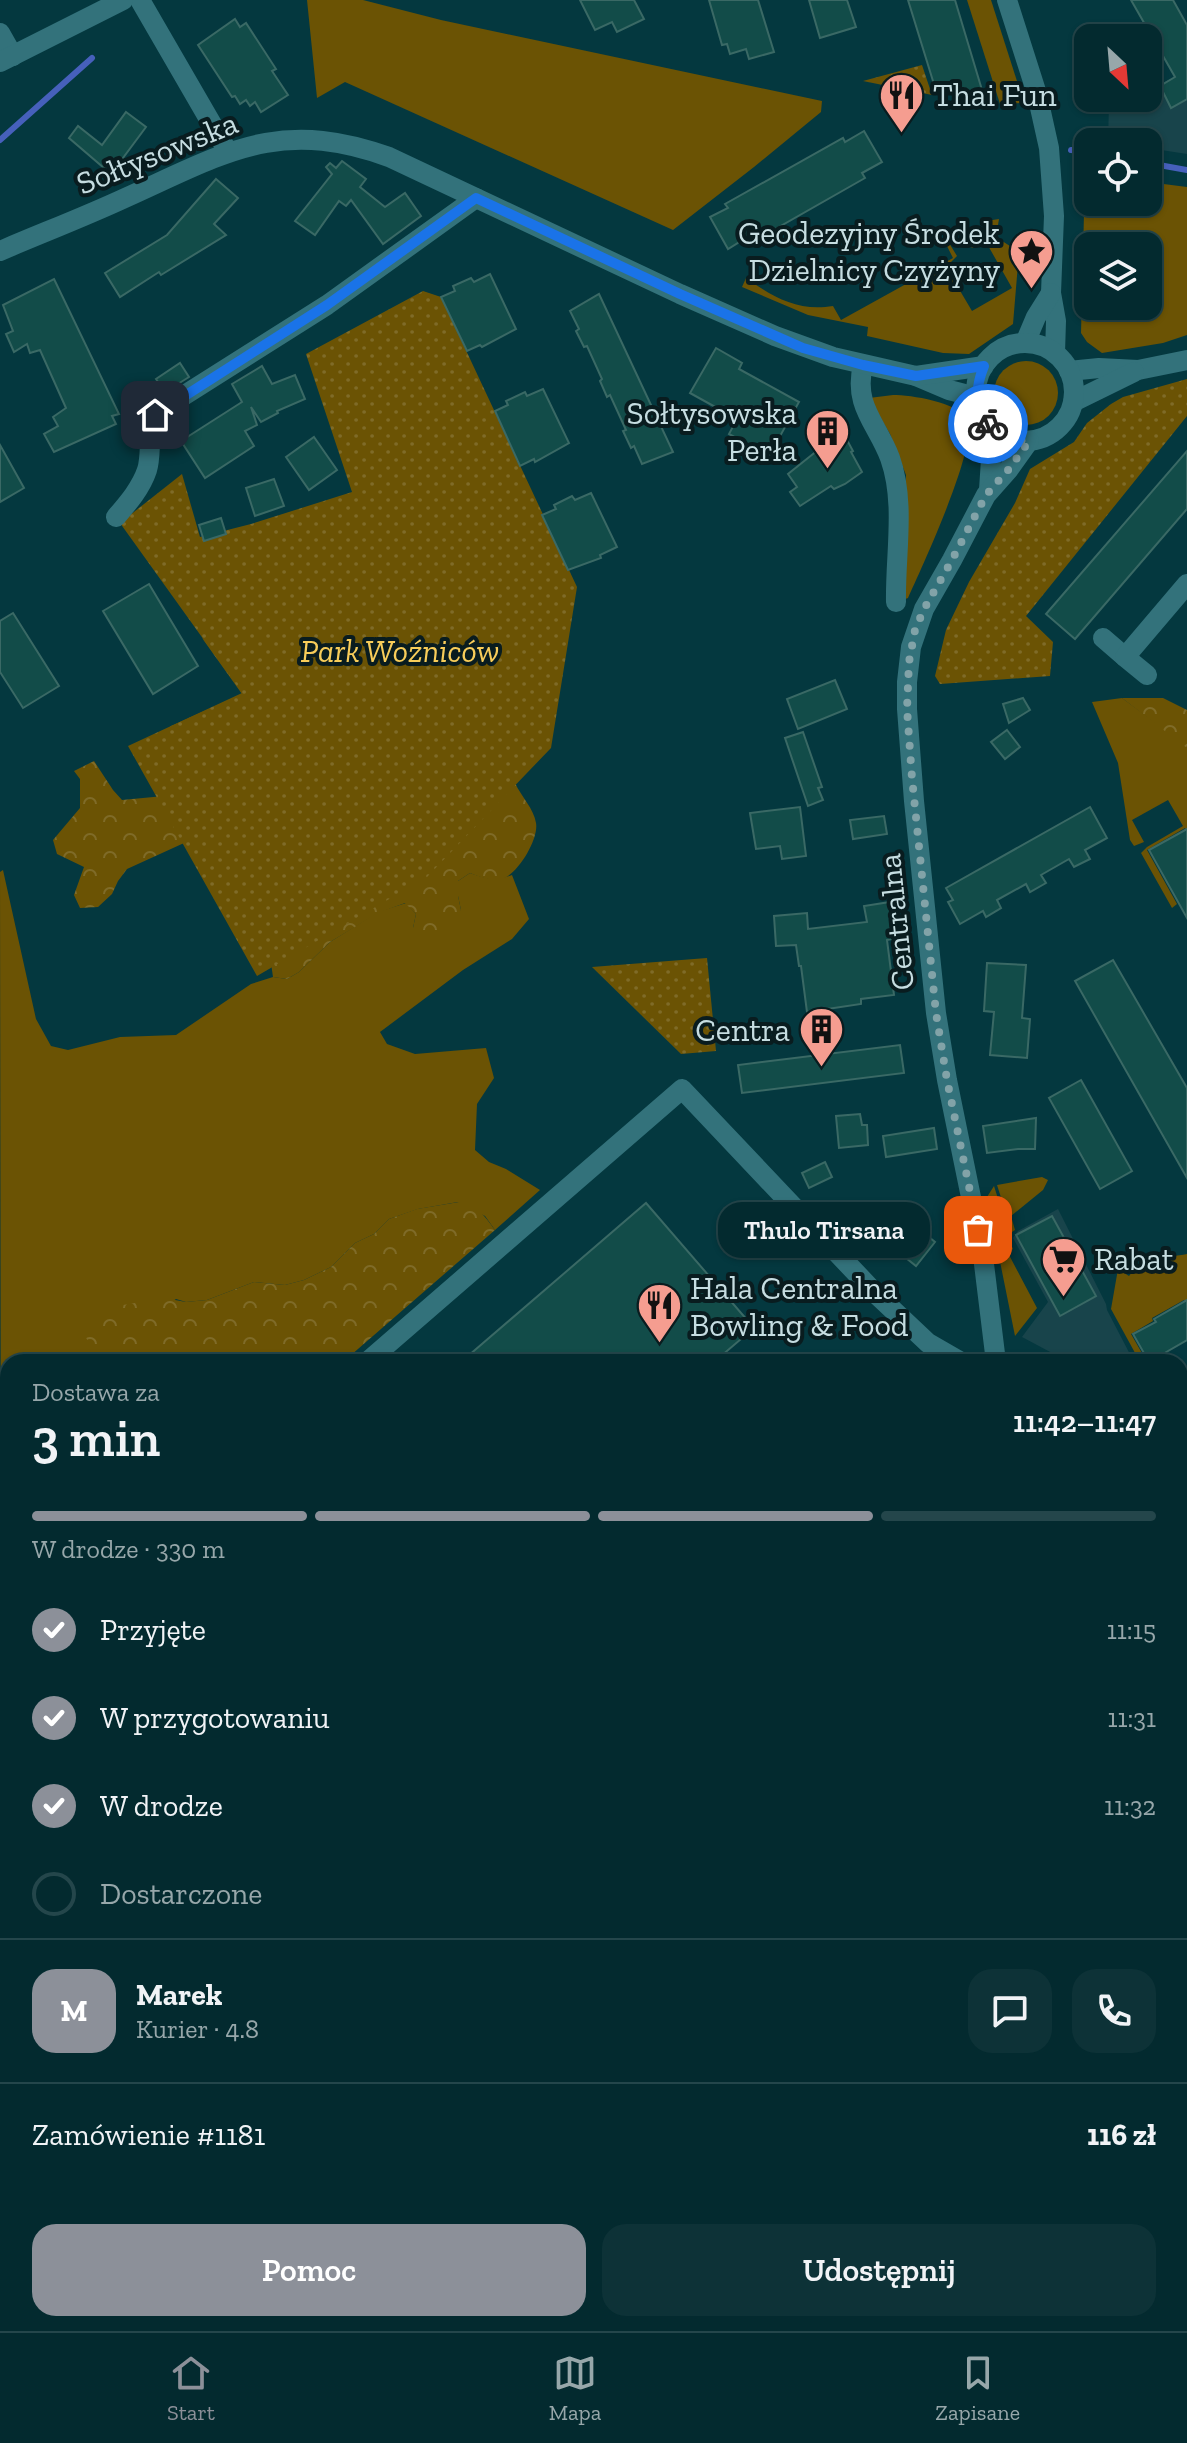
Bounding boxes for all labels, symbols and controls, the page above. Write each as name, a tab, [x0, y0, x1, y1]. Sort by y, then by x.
north arrow	[1074, 24, 1162, 112]
map controls	[1074, 24, 1162, 320]
restaurant icon: Thai Fun	[878, 71, 926, 134]
place label: Thai Fun	[933, 76, 1057, 114]
street label: Sołtysowska	[71, 103, 243, 203]
button: locate	[1074, 128, 1162, 216]
place label: Geodezyjny Środek Dzielnicy Czyżyny	[738, 214, 1001, 289]
place icon: Geodezyjny Środek Dzielnicy Czyżyny	[1007, 227, 1055, 290]
button: layers	[1074, 232, 1162, 320]
pin	[121, 381, 189, 449]
courier	[948, 384, 1028, 464]
icon: home	[133, 393, 177, 437]
place label: Sołtysowska Perła	[627, 394, 797, 469]
icon: bike	[966, 402, 1010, 446]
building icon: Sołtysowska Perła	[804, 407, 852, 470]
park label: Park Woźniców	[301, 632, 499, 670]
street label: Centralna	[870, 852, 922, 992]
building icon: Centra	[797, 1006, 845, 1069]
place label: Centra	[695, 1011, 790, 1049]
pin	[944, 1196, 1012, 1264]
callout: Thulo Tirsana	[718, 1202, 930, 1258]
icon: bag	[956, 1208, 1000, 1252]
text: Thulo Tirsana	[744, 1214, 904, 1246]
supermarket icon: Rabat	[1039, 1235, 1087, 1298]
place label: Rabat	[1094, 1240, 1174, 1278]
place label: Hala Centralna Bowling & Food	[690, 1269, 909, 1344]
restaurant icon: Hala Centralna Bowling & Food	[635, 1282, 683, 1345]
text: Dostawa za	[32, 1376, 160, 1408]
text: 11:42–11:47	[1013, 1404, 1156, 1440]
text: 3 min	[32, 1407, 160, 1469]
text: W drodze · 330 m	[32, 1533, 225, 1565]
icon: check	[32, 1608, 76, 1652]
text: Przyjęte	[100, 1612, 206, 1648]
text: 11:15	[1107, 1614, 1156, 1646]
icon: check	[32, 1696, 76, 1740]
text: W przygotowaniu	[100, 1700, 330, 1736]
text: 11:31	[1107, 1702, 1156, 1734]
icon: check	[32, 1784, 76, 1828]
text: W drodze	[100, 1788, 223, 1824]
text: 11:32	[1104, 1790, 1156, 1822]
text: Dostarczone	[100, 1876, 262, 1912]
button: chat	[968, 1969, 1052, 2053]
button: phone	[1072, 1969, 1156, 2053]
text: Marek	[136, 1977, 222, 2013]
text: M	[61, 1993, 88, 2029]
text: Kurier · 4.8	[136, 2013, 259, 2045]
text: Zamówienie #1181	[32, 2117, 265, 2153]
text: 116 zł	[1087, 2117, 1156, 2153]
button: Pomoc	[32, 2224, 586, 2316]
button: Udostępnij	[602, 2224, 1156, 2316]
tab: Start	[167, 2351, 215, 2426]
tab: Mapa	[549, 2351, 601, 2426]
tab: Zapisane	[935, 2351, 1020, 2426]

